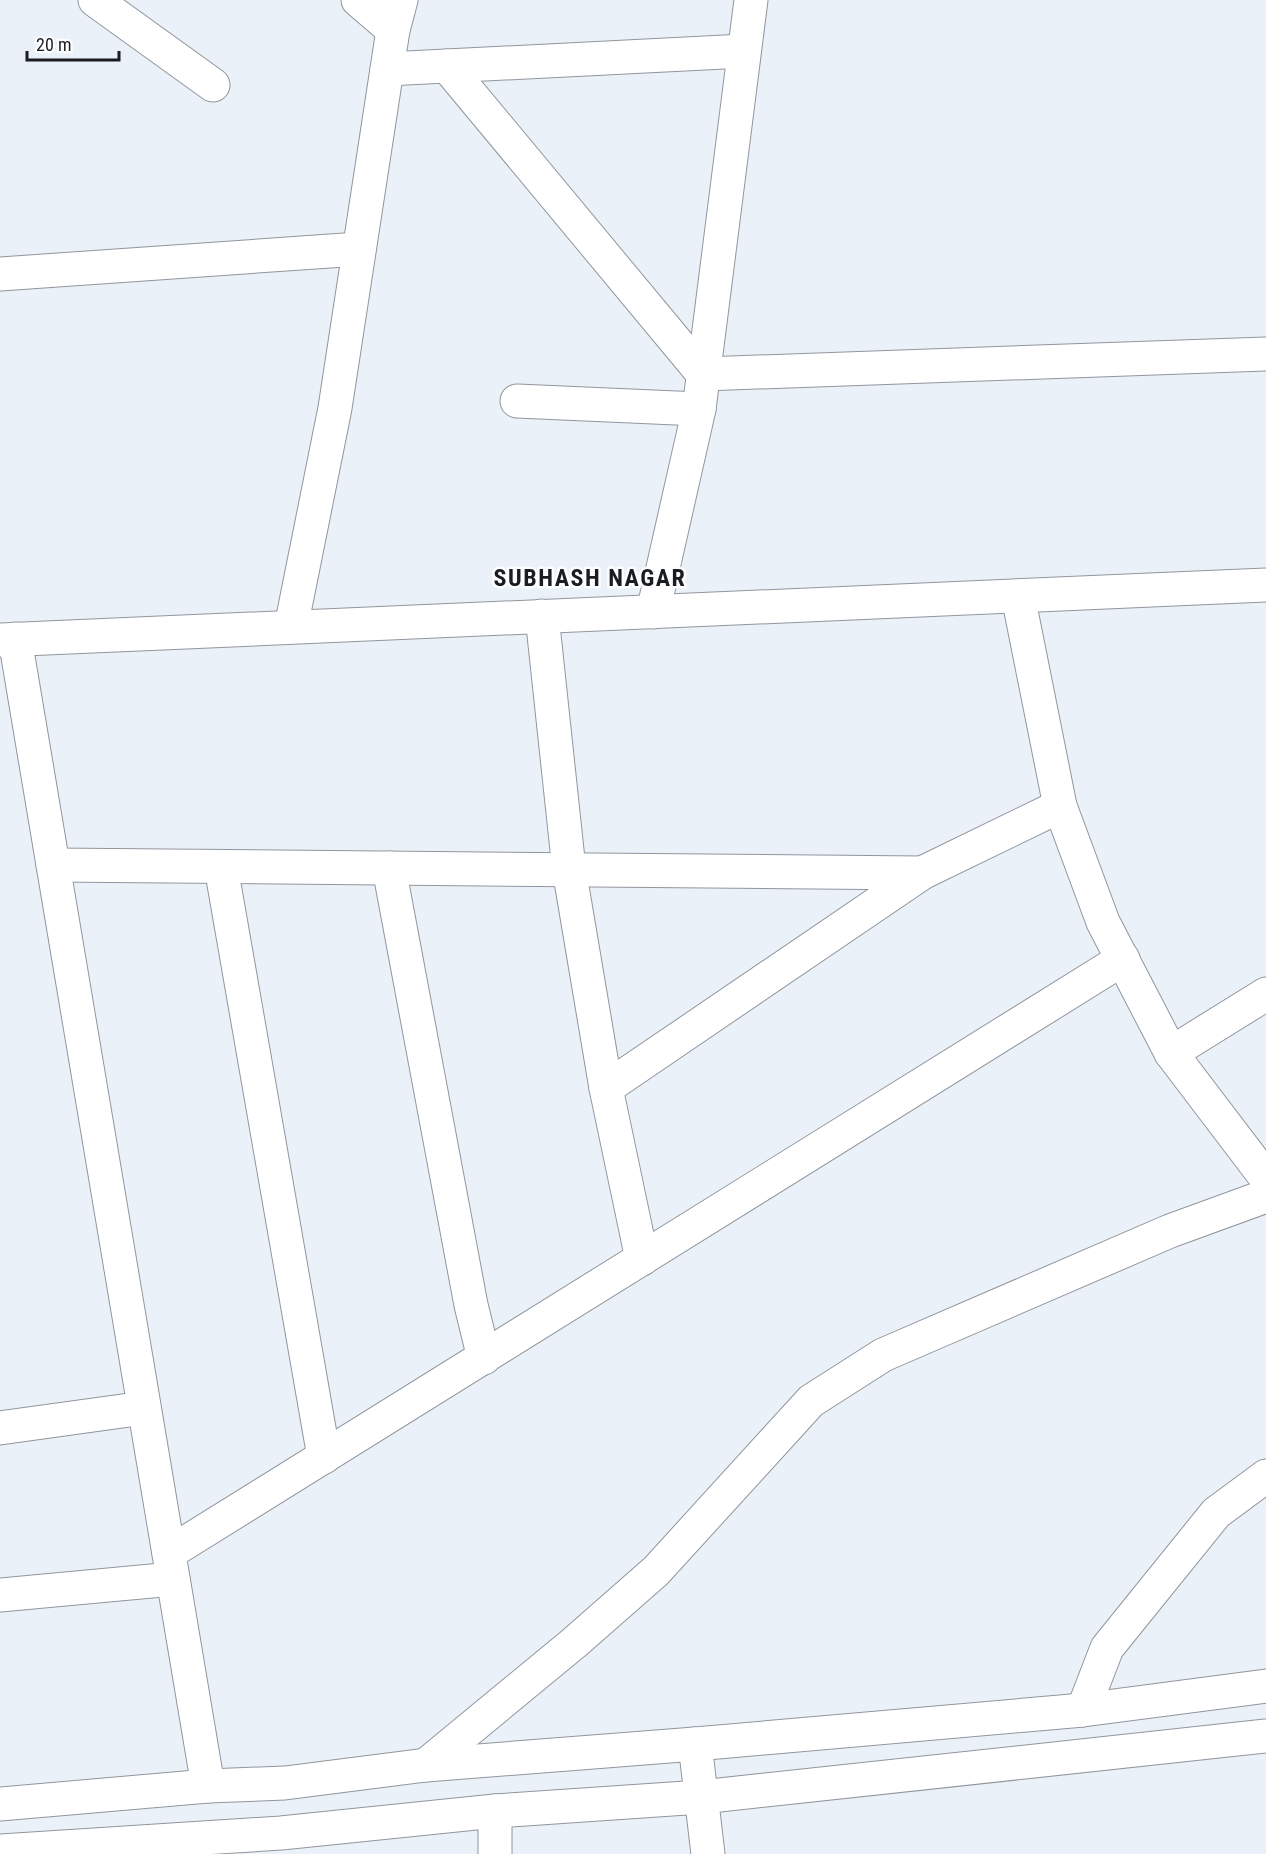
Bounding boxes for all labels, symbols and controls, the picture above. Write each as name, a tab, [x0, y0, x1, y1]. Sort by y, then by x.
scale bar	[27, 24, 118, 62]
text: 20 m	[36, 34, 71, 55]
district label: SUBHASH NAGAR	[494, 564, 686, 592]

